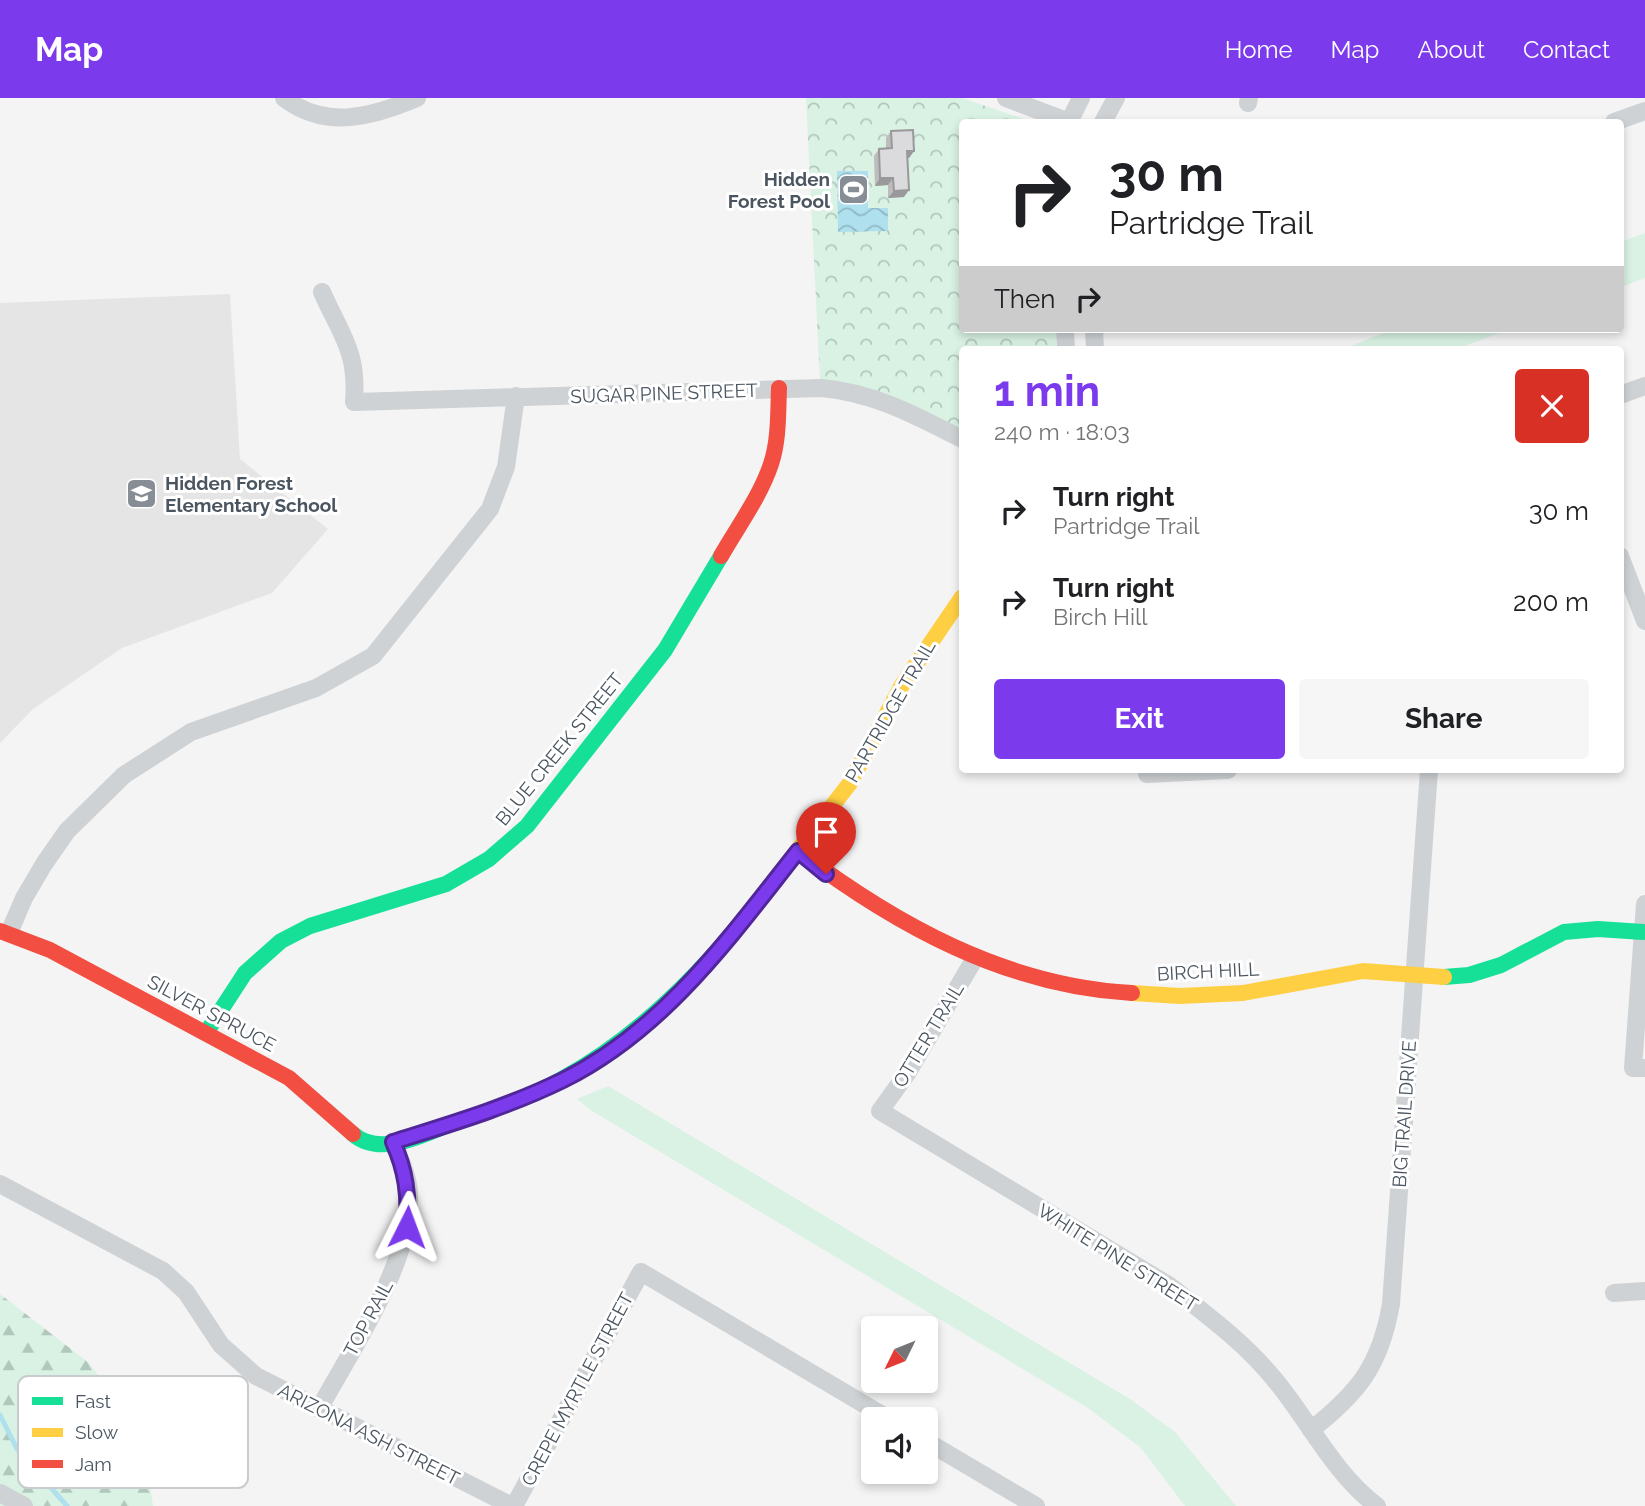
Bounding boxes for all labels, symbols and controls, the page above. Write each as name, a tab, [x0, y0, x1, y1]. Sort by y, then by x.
text: Map	[35, 30, 103, 69]
text: Home	[1225, 35, 1293, 64]
text: Map	[1331, 35, 1379, 64]
text: About	[1417, 35, 1485, 64]
text: Contact	[1523, 35, 1610, 64]
text: 30 m	[1109, 145, 1224, 202]
icon: right	[994, 147, 1085, 238]
place label: Hidden Forest Pool	[728, 168, 831, 212]
sports icon: Hidden Forest Pool	[836, 173, 870, 207]
text: Partridge Trail	[1109, 204, 1313, 241]
icon: right	[1069, 280, 1107, 318]
text: Then	[994, 284, 1055, 314]
text: 1 min	[994, 367, 1100, 416]
button: close	[1515, 369, 1589, 443]
street label: SUGAR PINE STREET	[570, 379, 758, 407]
text: 240 m · 18:03	[994, 418, 1130, 445]
place label: Hidden Forest Elementary School	[165, 472, 338, 516]
school or university icon: Hidden Forest Elementary School	[125, 477, 159, 511]
text: Turn right	[1053, 482, 1174, 512]
icon: right	[994, 492, 1032, 530]
text: 30 m	[1529, 496, 1589, 526]
text: Partridge Trail	[1053, 512, 1200, 539]
text: Turn right	[1053, 573, 1174, 603]
icon: right	[994, 583, 1032, 621]
text: 200 m	[1513, 587, 1589, 617]
text: Birch Hill	[1053, 603, 1147, 630]
street label: PARTRIDGE TRAIL	[840, 636, 940, 786]
street label: BLUE CREEK STREET	[491, 668, 627, 830]
button: Exit	[994, 679, 1285, 759]
button: Share	[1299, 679, 1589, 759]
pin	[796, 802, 856, 874]
icon: arrive	[807, 813, 845, 851]
street label: BIRCH HILL	[1156, 957, 1260, 985]
street label: SILVER SPRUCE	[144, 970, 280, 1056]
street label: OTTER TRAIL	[888, 979, 968, 1091]
street label: BIG TRAIL DRIVE	[1388, 1040, 1420, 1188]
position arrow	[370, 1190, 444, 1264]
street label: WHITE PINE STREET	[1034, 1199, 1202, 1315]
street label: TOP RAIL	[339, 1276, 397, 1360]
street label: CREPE MYRTLE STREET	[517, 1288, 638, 1489]
north arrow	[861, 1316, 938, 1393]
map controls	[861, 1316, 938, 1484]
legend	[18, 1376, 248, 1488]
street label: ARIZONA ASH STREET	[275, 1379, 464, 1489]
text: Fast	[75, 1390, 111, 1412]
button: sound	[861, 1407, 938, 1484]
text: Slow	[75, 1421, 119, 1443]
text: Jam	[75, 1453, 112, 1475]

